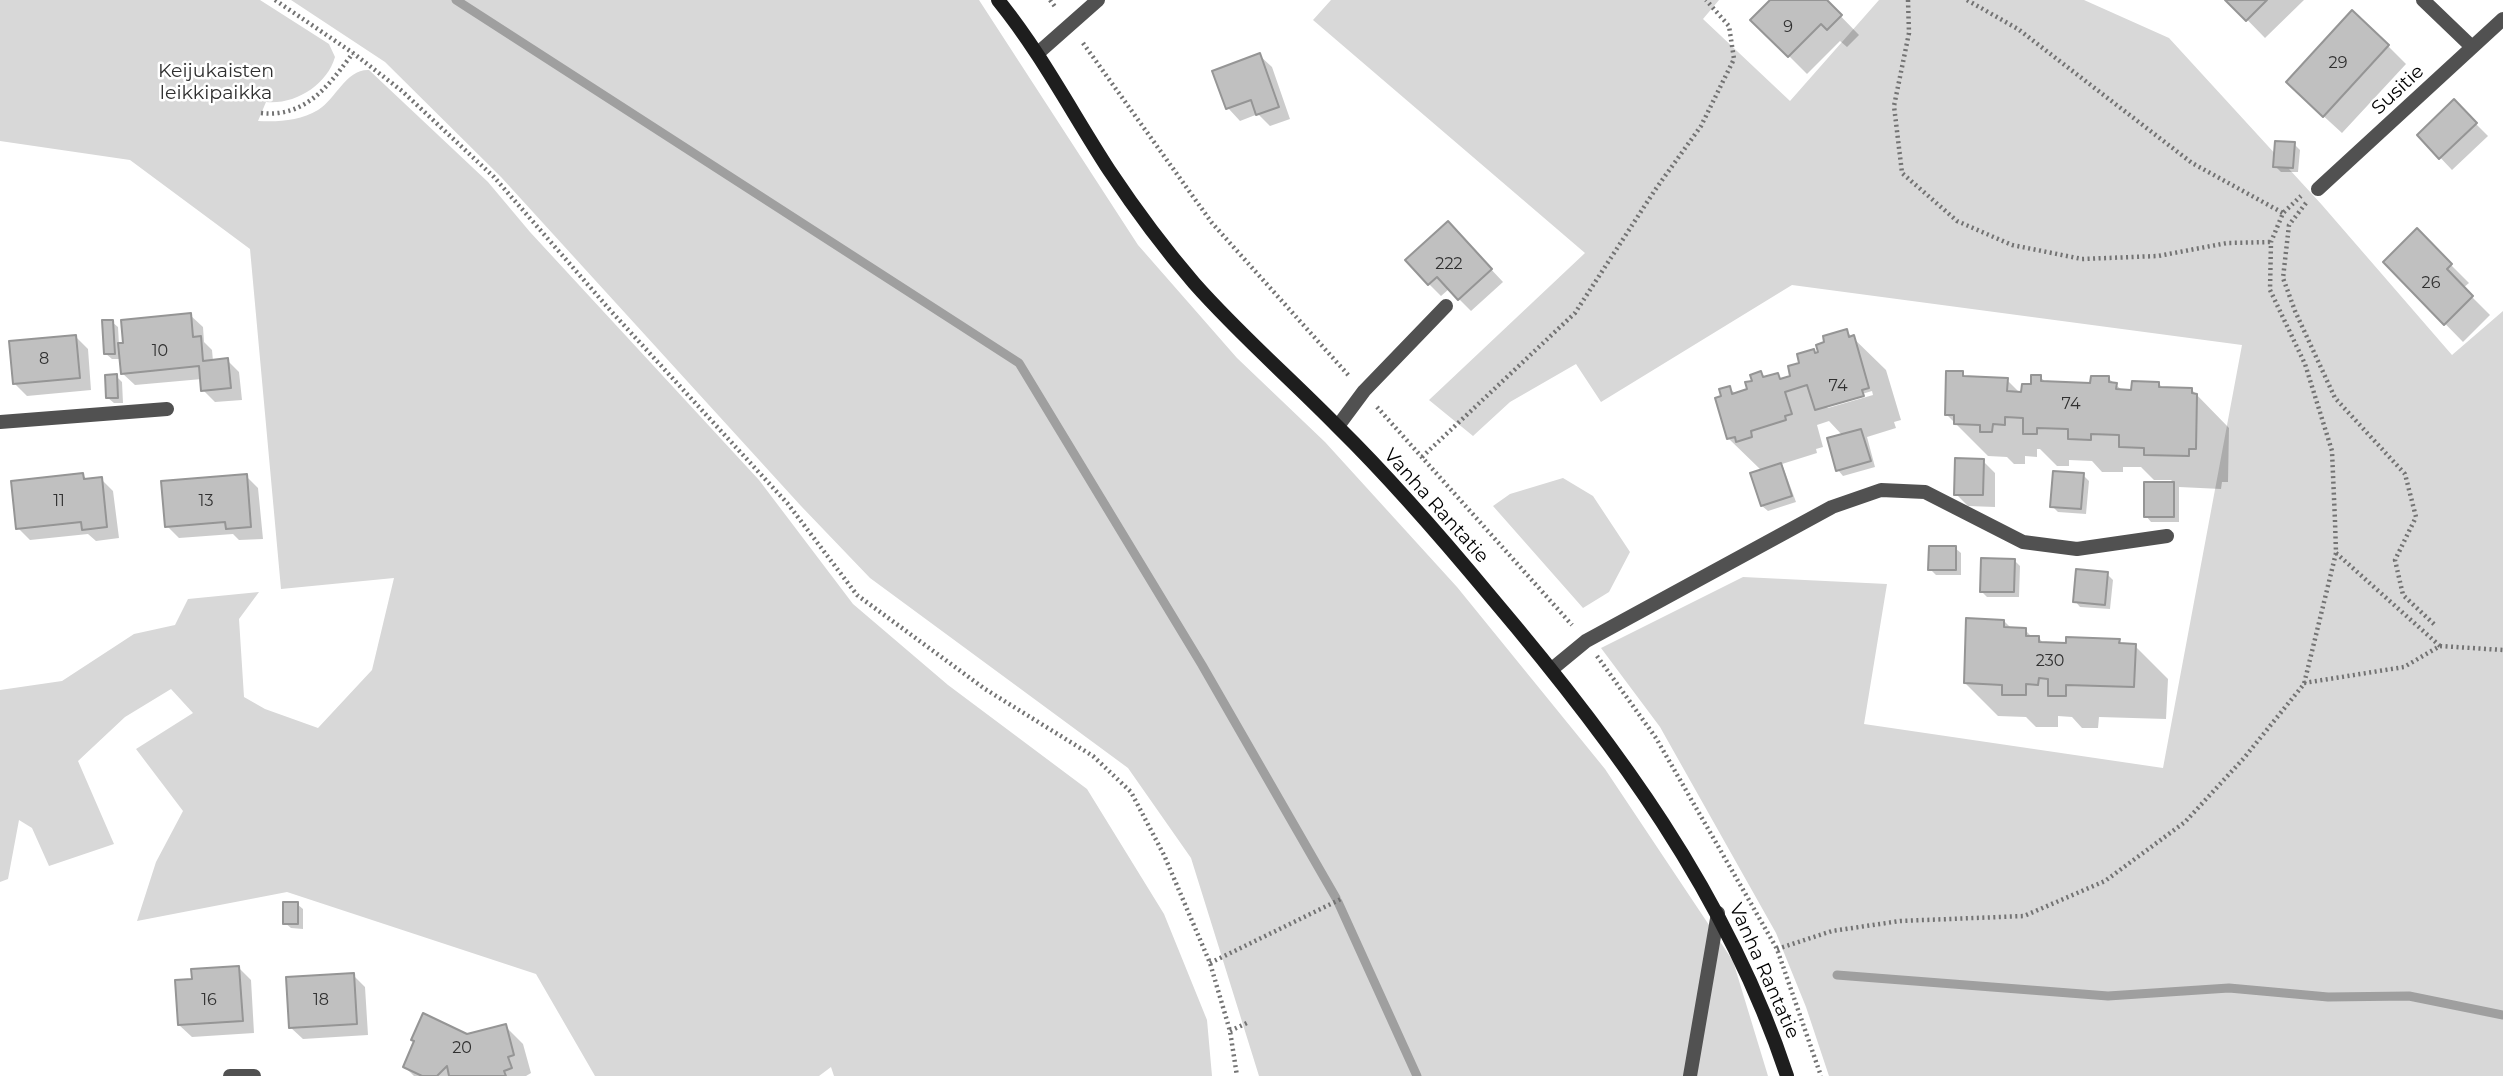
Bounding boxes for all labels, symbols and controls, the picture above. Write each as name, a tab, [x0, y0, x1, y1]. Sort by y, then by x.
house number: 9	[1783, 17, 1793, 37]
house number: 29	[2329, 53, 2347, 73]
park label: Keijukaisten leikkipaikka	[158, 60, 274, 104]
street label: Susitie	[2367, 60, 2429, 120]
house number: 222	[1435, 254, 1463, 274]
house number: 26	[2422, 273, 2440, 293]
house number: 10	[152, 341, 168, 361]
house number: 8	[39, 349, 49, 369]
house number: 74	[1829, 376, 1847, 396]
house number: 74	[2062, 394, 2080, 414]
street label: Vanha Rantatie	[1379, 444, 1493, 568]
house number: 11	[53, 491, 65, 511]
house number: 13	[199, 491, 213, 511]
house number: 230	[2036, 651, 2064, 671]
street label: Vanha Rantatie	[1724, 900, 1804, 1042]
house number: 16	[201, 990, 217, 1010]
house number: 18	[313, 990, 329, 1010]
house number: 20	[452, 1038, 472, 1058]

